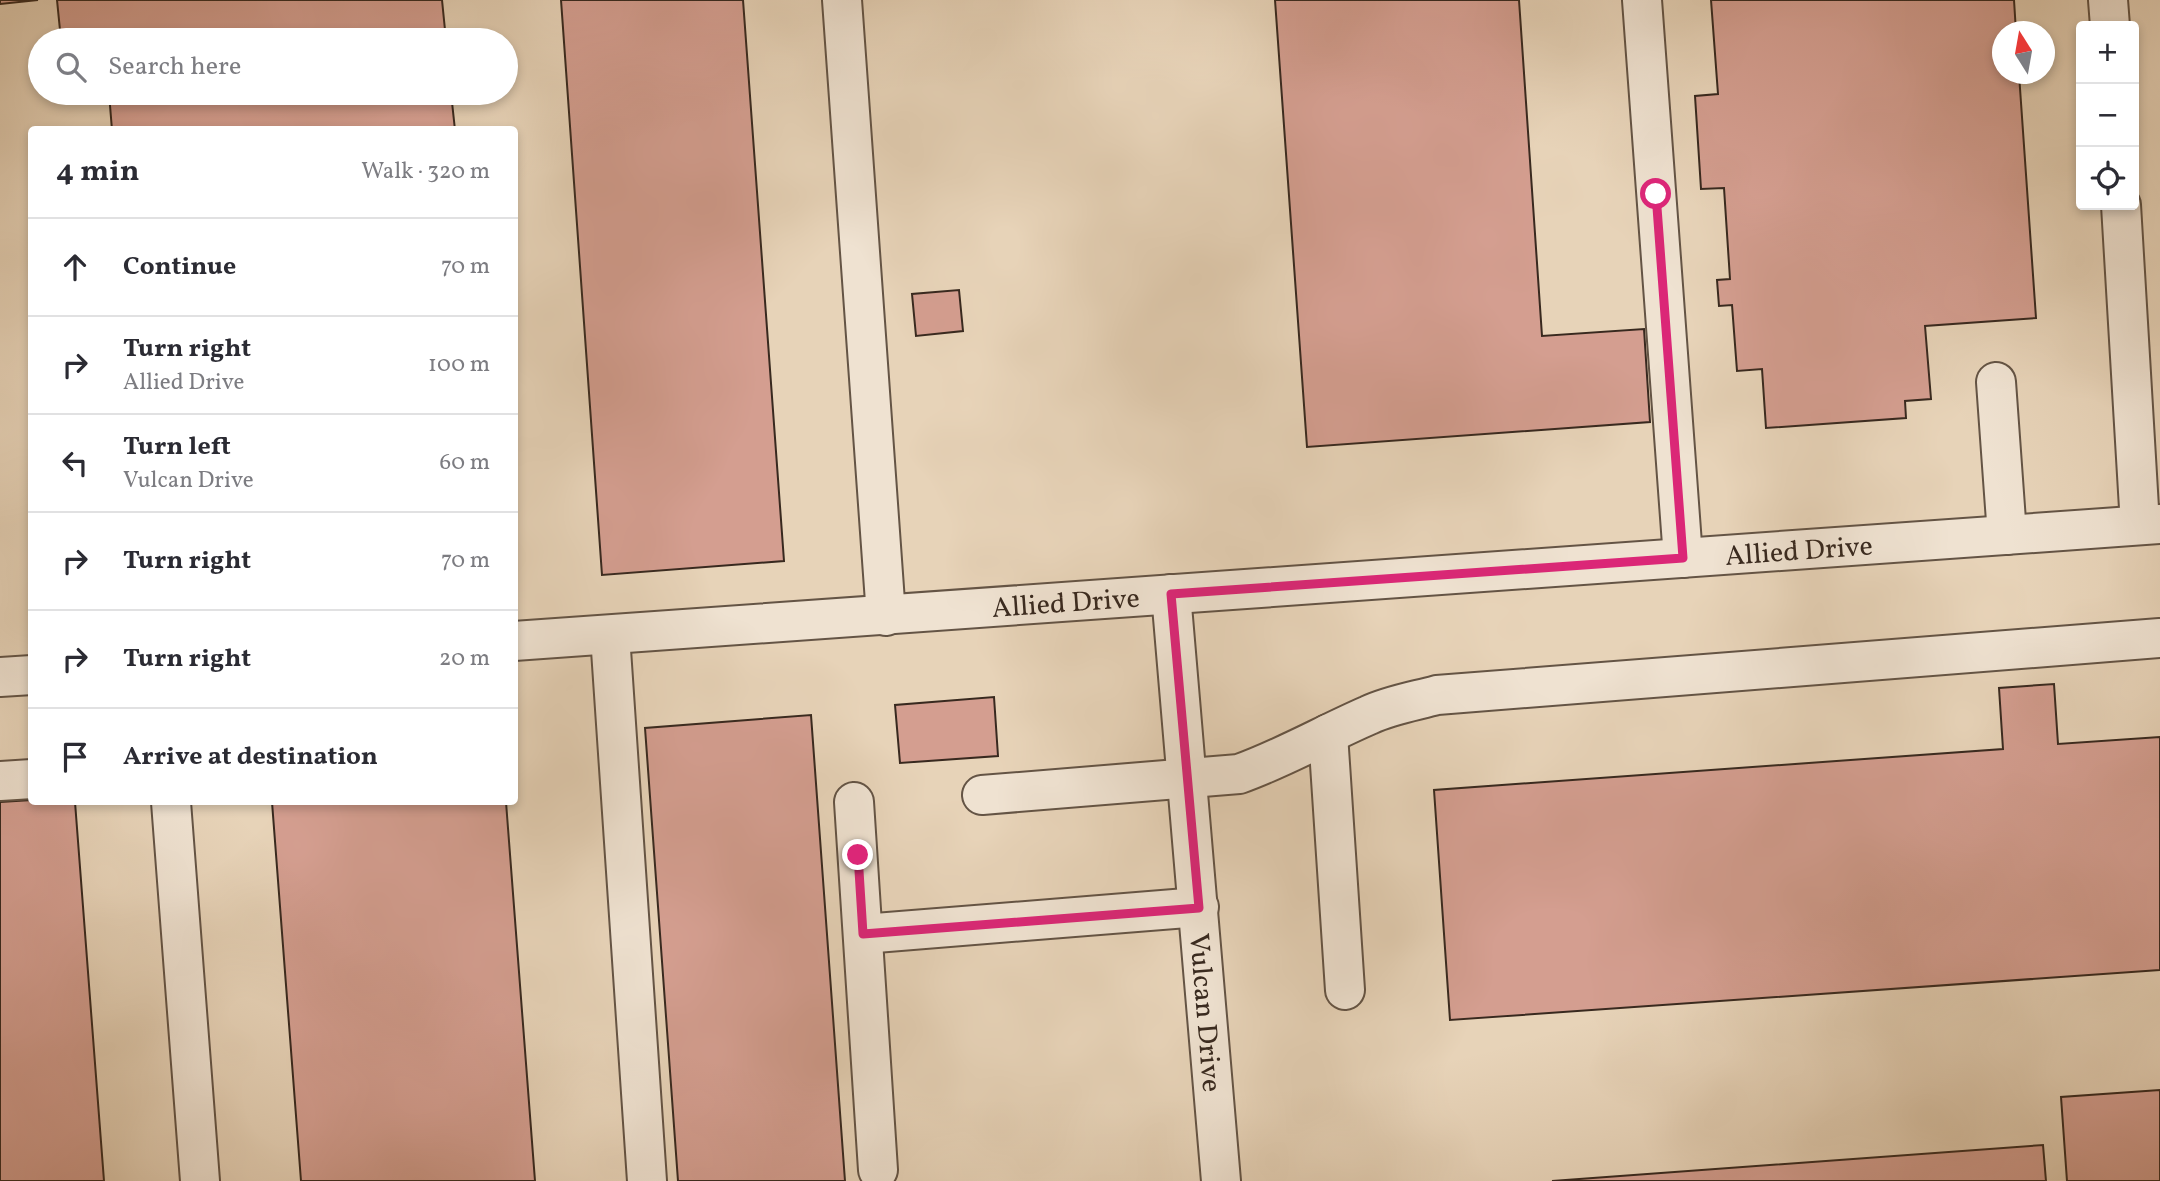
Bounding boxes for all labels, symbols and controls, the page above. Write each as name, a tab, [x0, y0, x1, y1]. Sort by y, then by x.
north arrow	[1992, 21, 2055, 84]
map controls	[2076, 21, 2139, 210]
button: +	[2076, 21, 2139, 84]
search box	[28, 28, 518, 105]
icon: search	[52, 48, 90, 86]
text: Search here	[108, 49, 241, 85]
button: −	[2076, 84, 2139, 147]
button: locate	[2076, 147, 2139, 210]
text: 4 min	[56, 151, 140, 193]
text: Walk · 320 m	[361, 156, 490, 188]
route start	[1640, 178, 1671, 209]
icon: ahead	[56, 248, 94, 286]
text: Continue	[123, 249, 236, 285]
text: 70 m	[441, 251, 490, 283]
text: Turn right	[123, 331, 251, 367]
icon: right	[56, 346, 94, 384]
text: 100 m	[428, 349, 490, 381]
text: Allied Drive	[123, 367, 245, 399]
text: Turn left	[123, 429, 231, 465]
icon: left	[56, 444, 94, 482]
text: 60 m	[440, 447, 490, 479]
text: Vulcan Drive	[123, 465, 254, 497]
street label: Allied Drive	[1724, 527, 1874, 577]
icon: right	[56, 542, 94, 580]
text: Turn right	[123, 543, 251, 579]
text: 70 m	[441, 545, 490, 577]
street label: Allied Drive	[991, 580, 1141, 629]
icon: right	[56, 640, 94, 678]
text: Turn right	[123, 641, 251, 677]
text: 20 m	[439, 643, 490, 675]
icon: arrive	[56, 738, 94, 776]
text: Arrive at destination	[123, 739, 378, 775]
route end	[842, 839, 873, 870]
street label: Vulcan Drive	[1178, 932, 1230, 1094]

